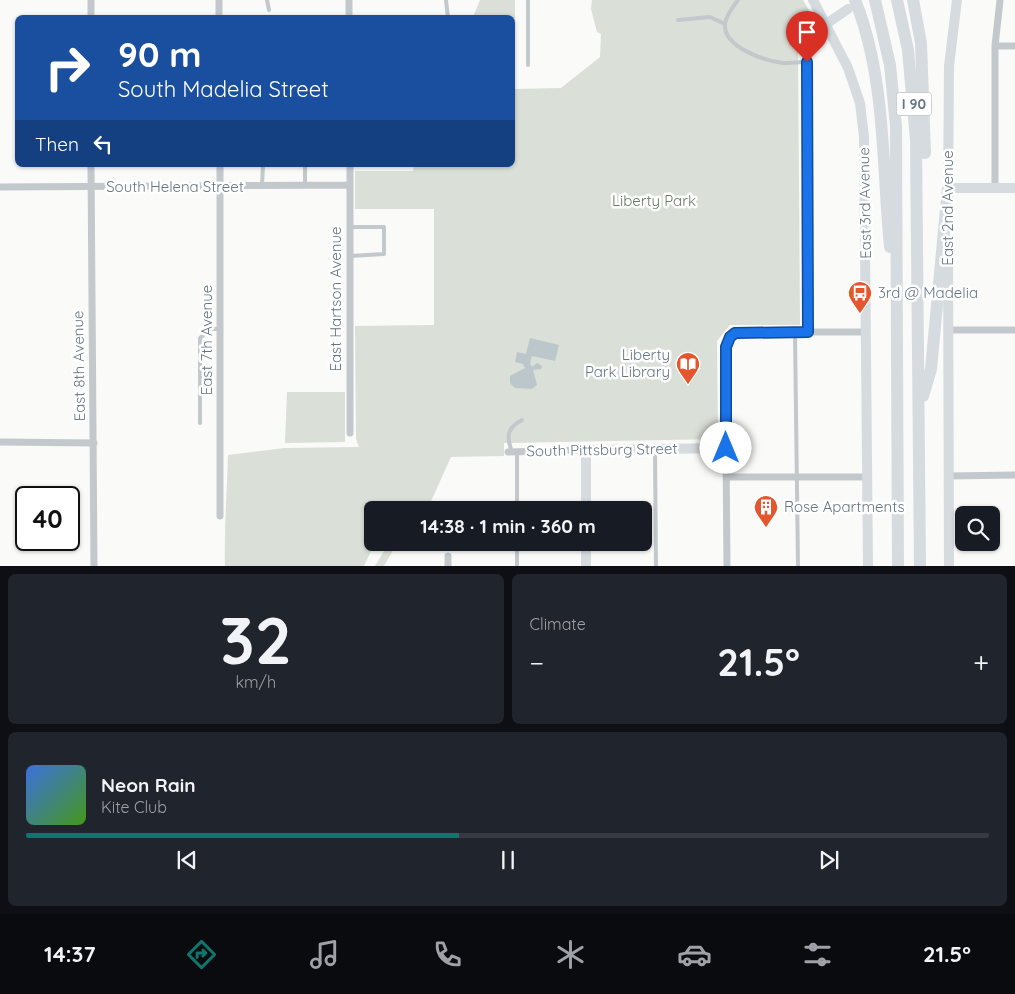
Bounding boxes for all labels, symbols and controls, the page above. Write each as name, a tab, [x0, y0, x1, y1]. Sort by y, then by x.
pin	[786, 11, 828, 62]
icon: arrive	[793, 18, 821, 46]
text: 90 m	[118, 32, 201, 76]
icon: right	[35, 35, 100, 100]
text: South Madelia Street	[118, 75, 329, 103]
road number: I 90	[896, 92, 932, 116]
icon: left	[89, 130, 117, 158]
text: Then	[35, 132, 79, 156]
street label: East 3rd Avenue	[854, 147, 875, 259]
street label: East 2nd Avenue	[938, 150, 957, 266]
street label: South Helena Street	[106, 177, 244, 196]
park label: Liberty Park	[612, 191, 696, 210]
street label: East Hartson Avenue	[326, 226, 345, 372]
bus stop icon: 3rd @ Madelia	[847, 280, 873, 314]
place label: 3rd @ Madelia	[878, 283, 978, 302]
street label: East 7th Avenue	[197, 285, 216, 395]
street label: East 8th Avenue	[68, 310, 89, 422]
place label: Liberty Park Library	[585, 345, 670, 381]
library icon: Liberty Park Library	[675, 351, 701, 385]
position arrow	[699, 421, 751, 473]
street label: South Pittsburg Street	[526, 439, 678, 460]
speed limit sign: 40	[15, 486, 80, 551]
building icon: Rose Apartments	[753, 494, 779, 528]
place label: Rose Apartments	[784, 497, 905, 516]
map controls	[955, 506, 1000, 551]
button: search	[955, 506, 1000, 551]
text: 14:38 · 1 min · 360 m	[420, 514, 596, 538]
text: 32	[220, 599, 292, 680]
text: Climate	[530, 614, 586, 634]
text: 21.5°	[717, 638, 800, 686]
text: −	[530, 645, 544, 680]
text: +	[973, 645, 989, 680]
text: km/h	[235, 672, 276, 692]
text: Neon Rain	[101, 773, 196, 797]
text: Kite Club	[101, 797, 167, 817]
icon: previous	[173, 846, 201, 874]
icon: pause	[494, 846, 522, 874]
icon: next	[815, 846, 843, 874]
icon: directions	[184, 937, 219, 972]
icon: music	[307, 937, 342, 972]
icon: phone	[430, 937, 465, 972]
icon: climate	[553, 937, 588, 972]
icon: car	[677, 937, 712, 972]
icon: filters	[800, 937, 835, 972]
text: 14:37	[44, 940, 96, 968]
text: 21.5°	[923, 940, 971, 968]

